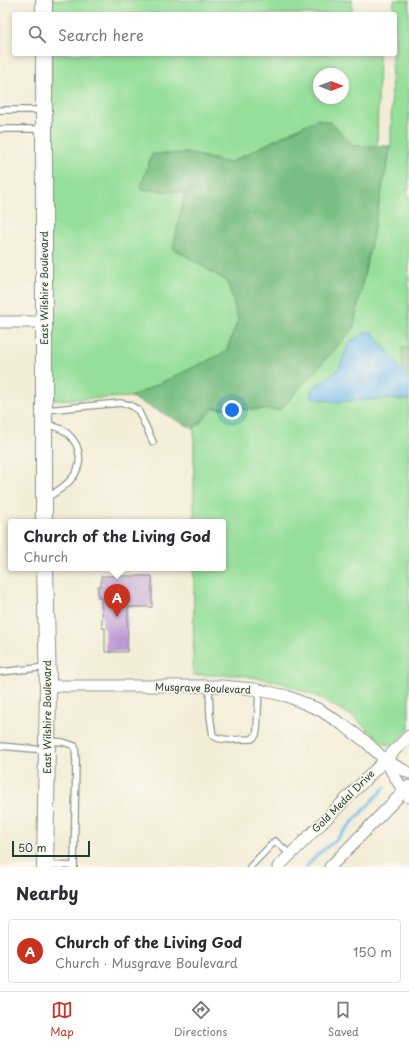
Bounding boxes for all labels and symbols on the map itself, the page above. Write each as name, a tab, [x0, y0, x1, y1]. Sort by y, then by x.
north arrow	[313, 68, 349, 104]
street label: East Wilshire Boulevard	[36, 231, 51, 345]
your location	[222, 400, 242, 420]
pin: A	[104, 584, 130, 617]
street label: East Wilshire Boulevard	[39, 660, 54, 774]
street label: Musgrave Boulevard	[155, 678, 251, 697]
street label: Gold Medal Drive	[308, 766, 377, 835]
scale bar	[12, 839, 90, 858]

